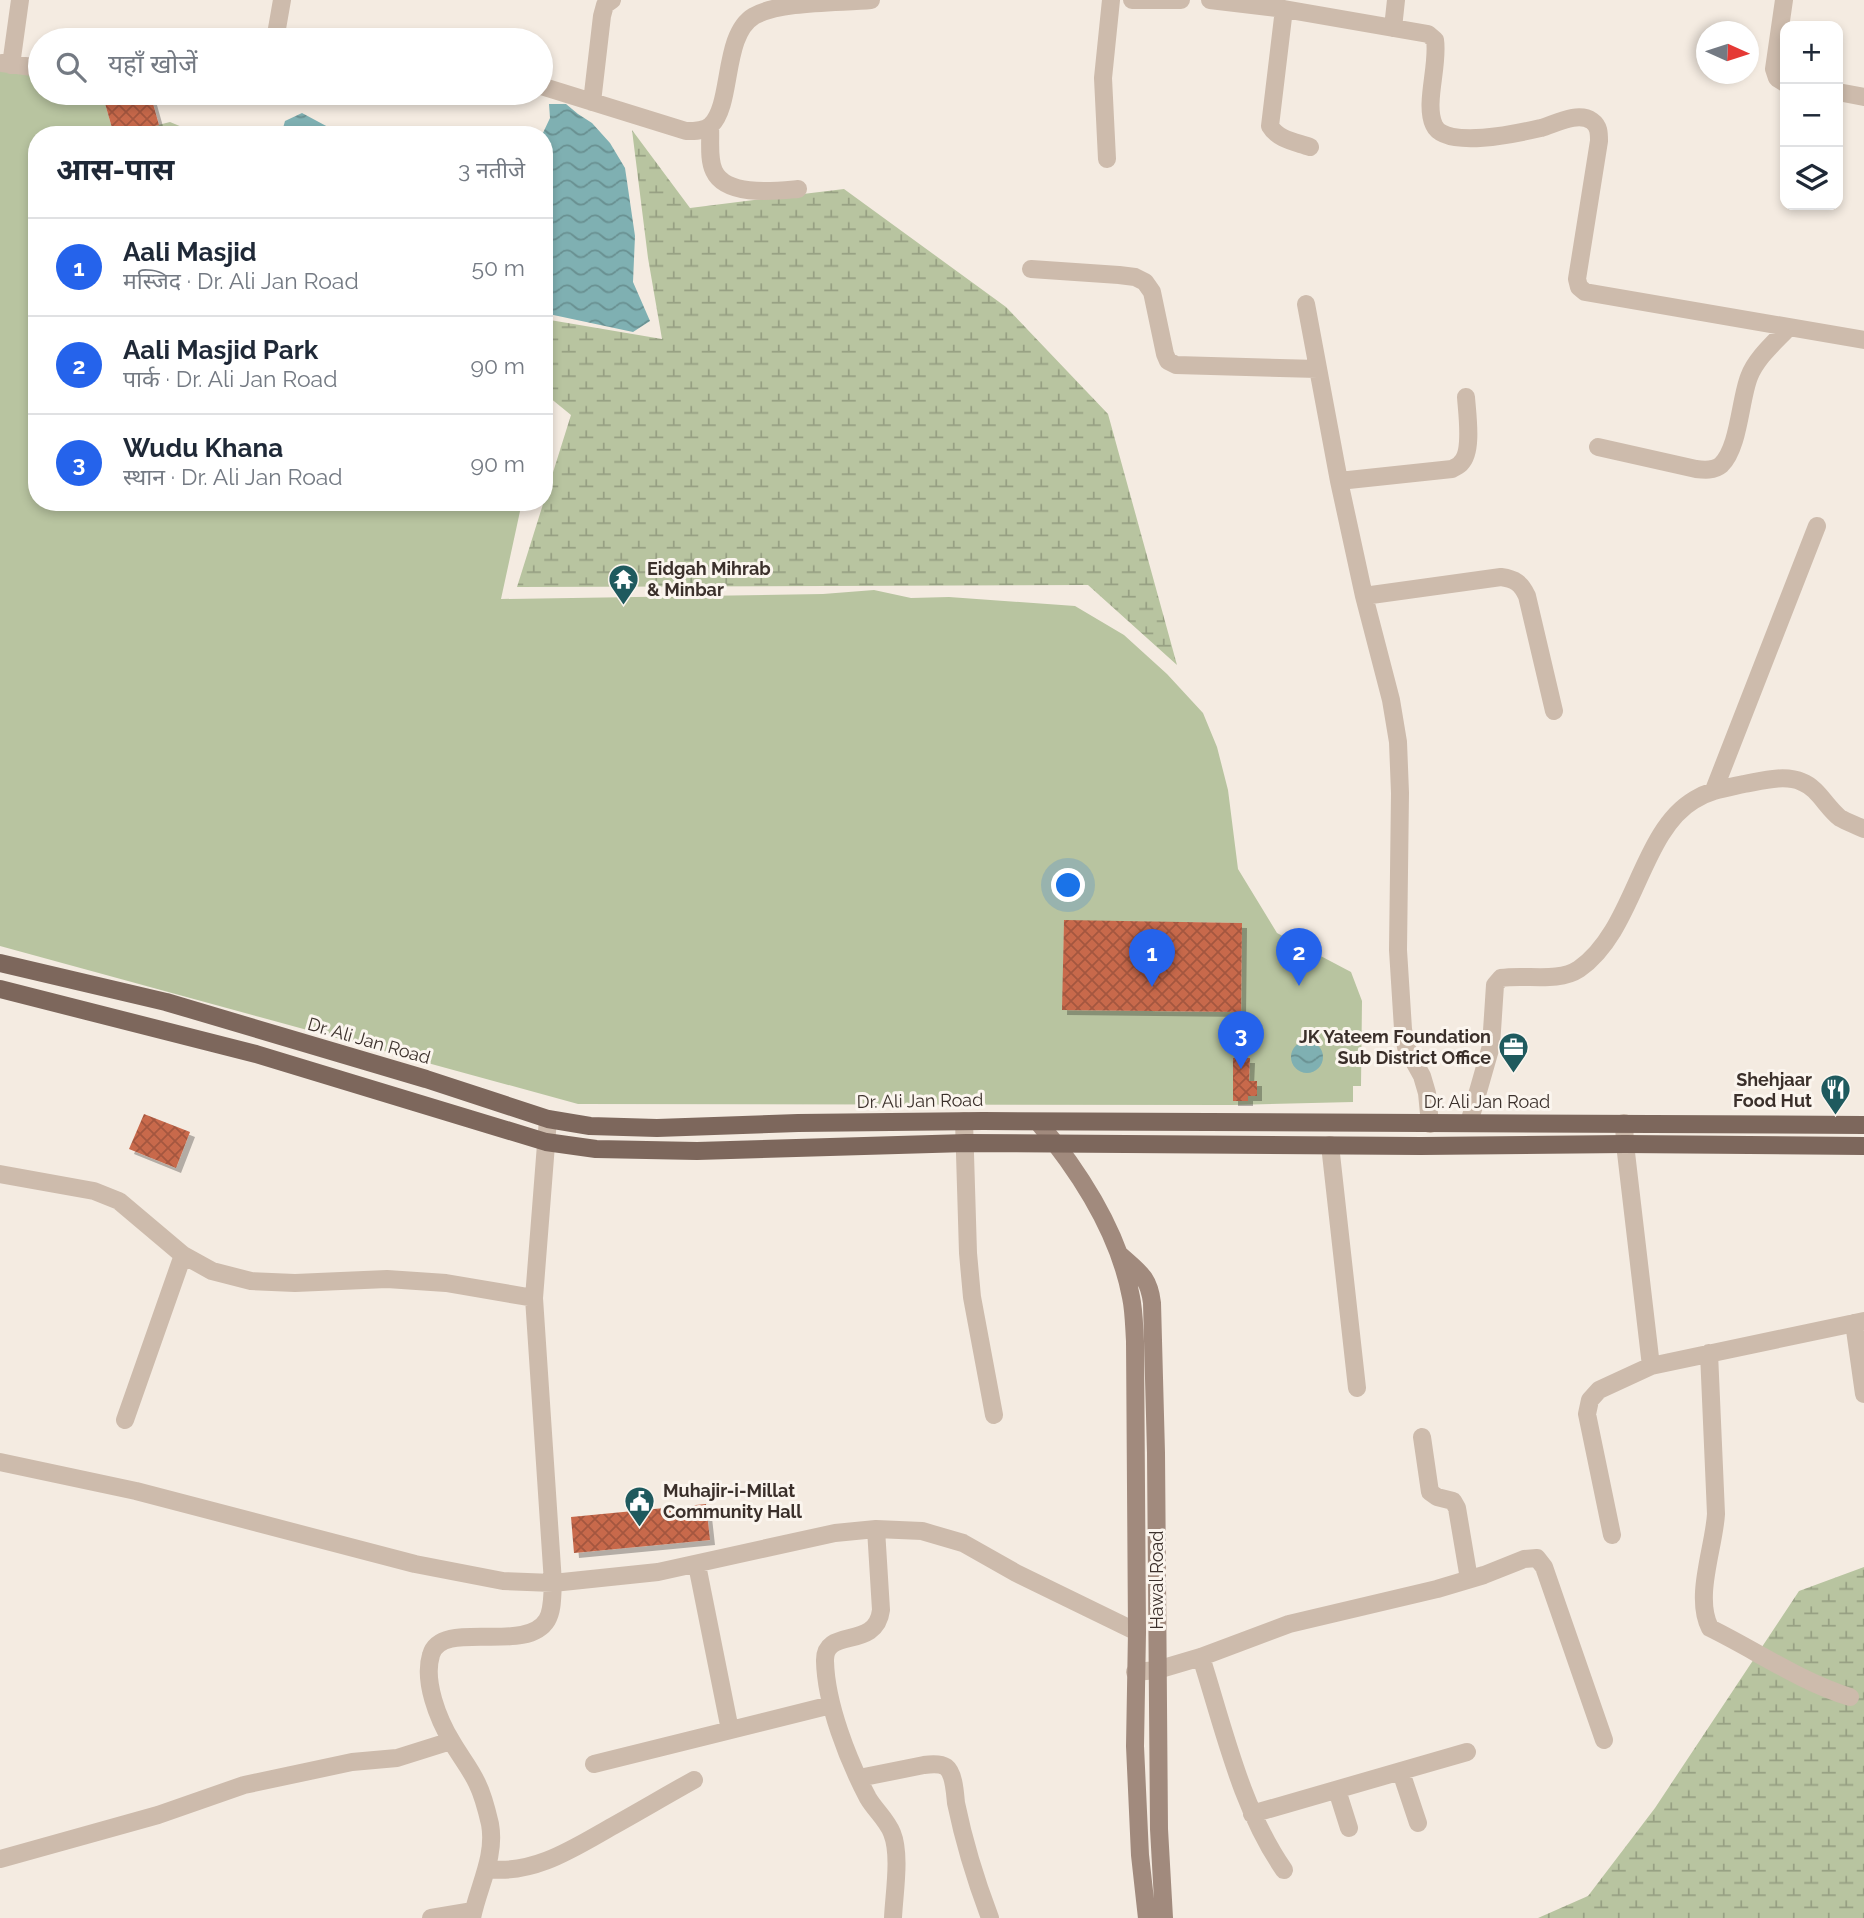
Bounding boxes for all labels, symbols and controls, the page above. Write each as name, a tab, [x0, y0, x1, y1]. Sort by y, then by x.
north arrow	[1696, 21, 1759, 84]
map controls	[1780, 21, 1843, 210]
button: +	[1780, 21, 1843, 84]
search box	[28, 28, 553, 105]
icon: search	[52, 48, 90, 86]
text: यहाँ खोजें	[108, 49, 198, 79]
button: −	[1780, 84, 1843, 147]
button: layers	[1780, 147, 1843, 210]
text: आस-पास	[56, 152, 174, 187]
text: 3 नतीजे	[458, 156, 525, 183]
text: Aali Masjid	[123, 237, 257, 267]
text: 1	[73, 254, 85, 281]
text: 50 m	[471, 254, 525, 281]
text: मस्जिद · Dr. Ali Jan Road	[123, 267, 359, 294]
text: Aali Masjid Park	[123, 335, 318, 365]
text: 2	[73, 352, 85, 379]
text: 90 m	[470, 352, 525, 379]
text: पार्क · Dr. Ali Jan Road	[123, 365, 337, 392]
text: Wudu Khana	[123, 433, 283, 463]
text: 3	[73, 450, 85, 477]
text: 90 m	[470, 450, 525, 477]
text: स्थान · Dr. Ali Jan Road	[123, 463, 343, 490]
place label: Eidgah Mihrab & Minbar	[647, 558, 771, 600]
temple icon: Eidgah Mihrab & Minbar	[607, 562, 641, 606]
your location	[1051, 868, 1085, 902]
pin: 2	[1276, 928, 1322, 986]
pin: 1	[1129, 929, 1175, 987]
pin: 3	[1218, 1011, 1264, 1069]
street label: Dr. Ali Jan Road	[305, 1013, 433, 1068]
place label: JK Yateem Foundation Sub District Office	[1299, 1026, 1491, 1068]
office icon: JK Yateem Foundation Sub District Office	[1497, 1030, 1531, 1074]
place label: Shehjaar Food Hut	[1733, 1069, 1812, 1111]
restaurant icon: Shehjaar Food Hut	[1818, 1073, 1852, 1117]
street label: Dr. Ali Jan Road	[857, 1089, 983, 1112]
street label: Dr. Ali Jan Road	[1424, 1091, 1550, 1112]
place label: Muhajir-i-Millat Community Hall	[663, 1480, 802, 1522]
public building icon: Muhajir-i-Millat Community Hall	[623, 1484, 657, 1528]
street label: Hawal Road	[1146, 1530, 1167, 1630]

